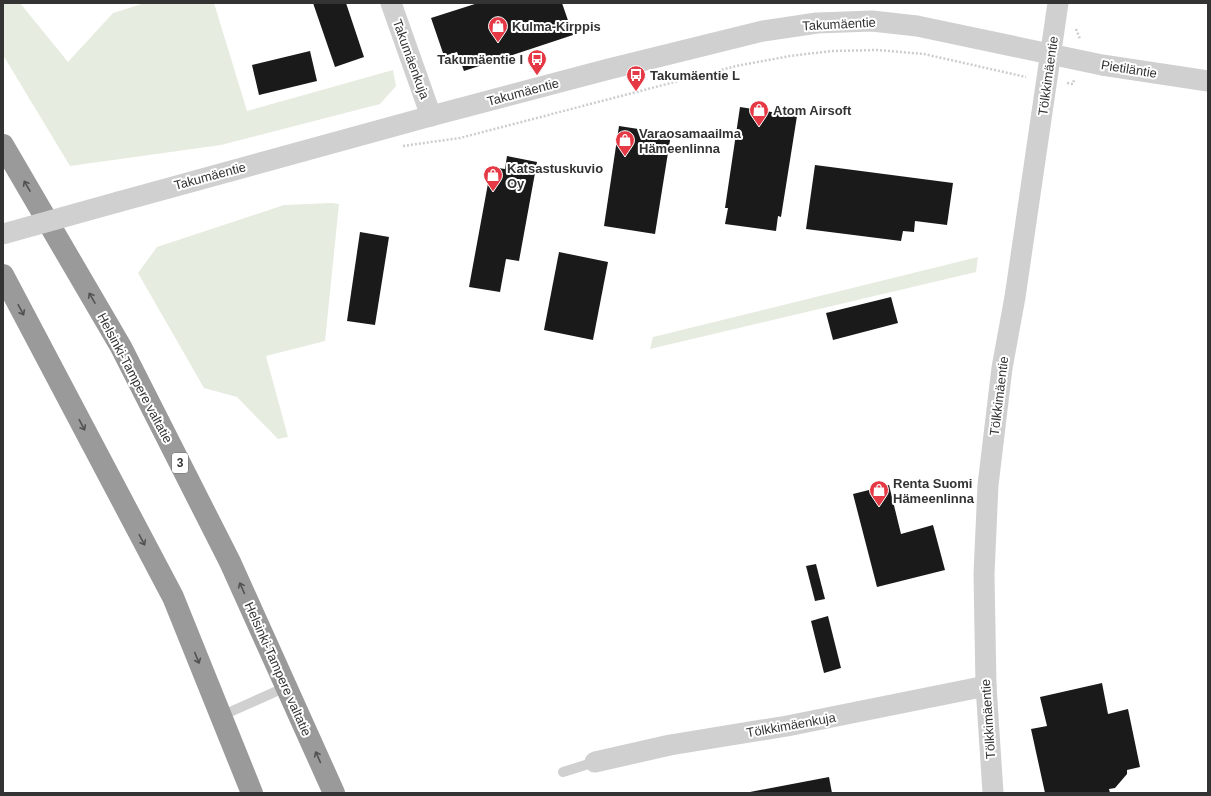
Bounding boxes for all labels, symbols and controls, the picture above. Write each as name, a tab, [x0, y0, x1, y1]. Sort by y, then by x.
shop icon: Kulma-Kirppis	[487, 15, 509, 43]
street label: Takumäentie	[802, 15, 876, 33]
street label: Takumäenkuja	[390, 17, 433, 102]
place label: Kulma-Kirppis	[512, 19, 601, 34]
street label: Tölkkimäentie	[1035, 35, 1061, 117]
bus stop icon: Takumäentie I	[526, 48, 548, 76]
place label: Takumäentie I	[437, 52, 523, 67]
street label: Pietiläntie	[1100, 57, 1158, 81]
bus stop icon: Takumäentie L	[625, 64, 647, 92]
place label: Takumäentie L	[650, 68, 740, 83]
street label: Takumäentie	[485, 75, 561, 109]
shop icon: Atom Airsoft	[748, 99, 770, 127]
place label: Atom Airsoft	[773, 103, 852, 118]
place label: Varaosamaailma Hämeenlinna	[639, 126, 742, 156]
shop icon: Varaosamaailma Hämeenlinna	[614, 129, 636, 157]
street label: Takumäentie	[172, 159, 248, 193]
place label: Katsastuskuvio Oy	[507, 161, 603, 191]
shop icon: Katsastuskuvio Oy	[482, 164, 504, 192]
one-way arrow	[22, 180, 30, 192]
one-way arrow	[88, 292, 96, 304]
one-way arrow	[18, 304, 25, 316]
street label: Helsinki-Tampere valtatie	[94, 310, 176, 446]
street label: Tölkkimäentie	[987, 355, 1011, 437]
one-way arrow	[79, 419, 86, 431]
road number: 3	[172, 453, 188, 473]
place label: Renta Suomi Hämeenlinna	[893, 476, 975, 506]
shop icon: Renta Suomi Hämeenlinna	[868, 479, 890, 507]
one-way arrow	[139, 534, 147, 546]
one-way arrow	[238, 582, 245, 594]
street label: Helsinki-Tampere valtatie	[242, 600, 314, 738]
one-way arrow	[194, 651, 202, 663]
street label: Tölkkimäentie	[978, 678, 998, 760]
street label: Tölkkimäenkuja	[745, 710, 838, 740]
one-way arrow	[314, 752, 321, 764]

